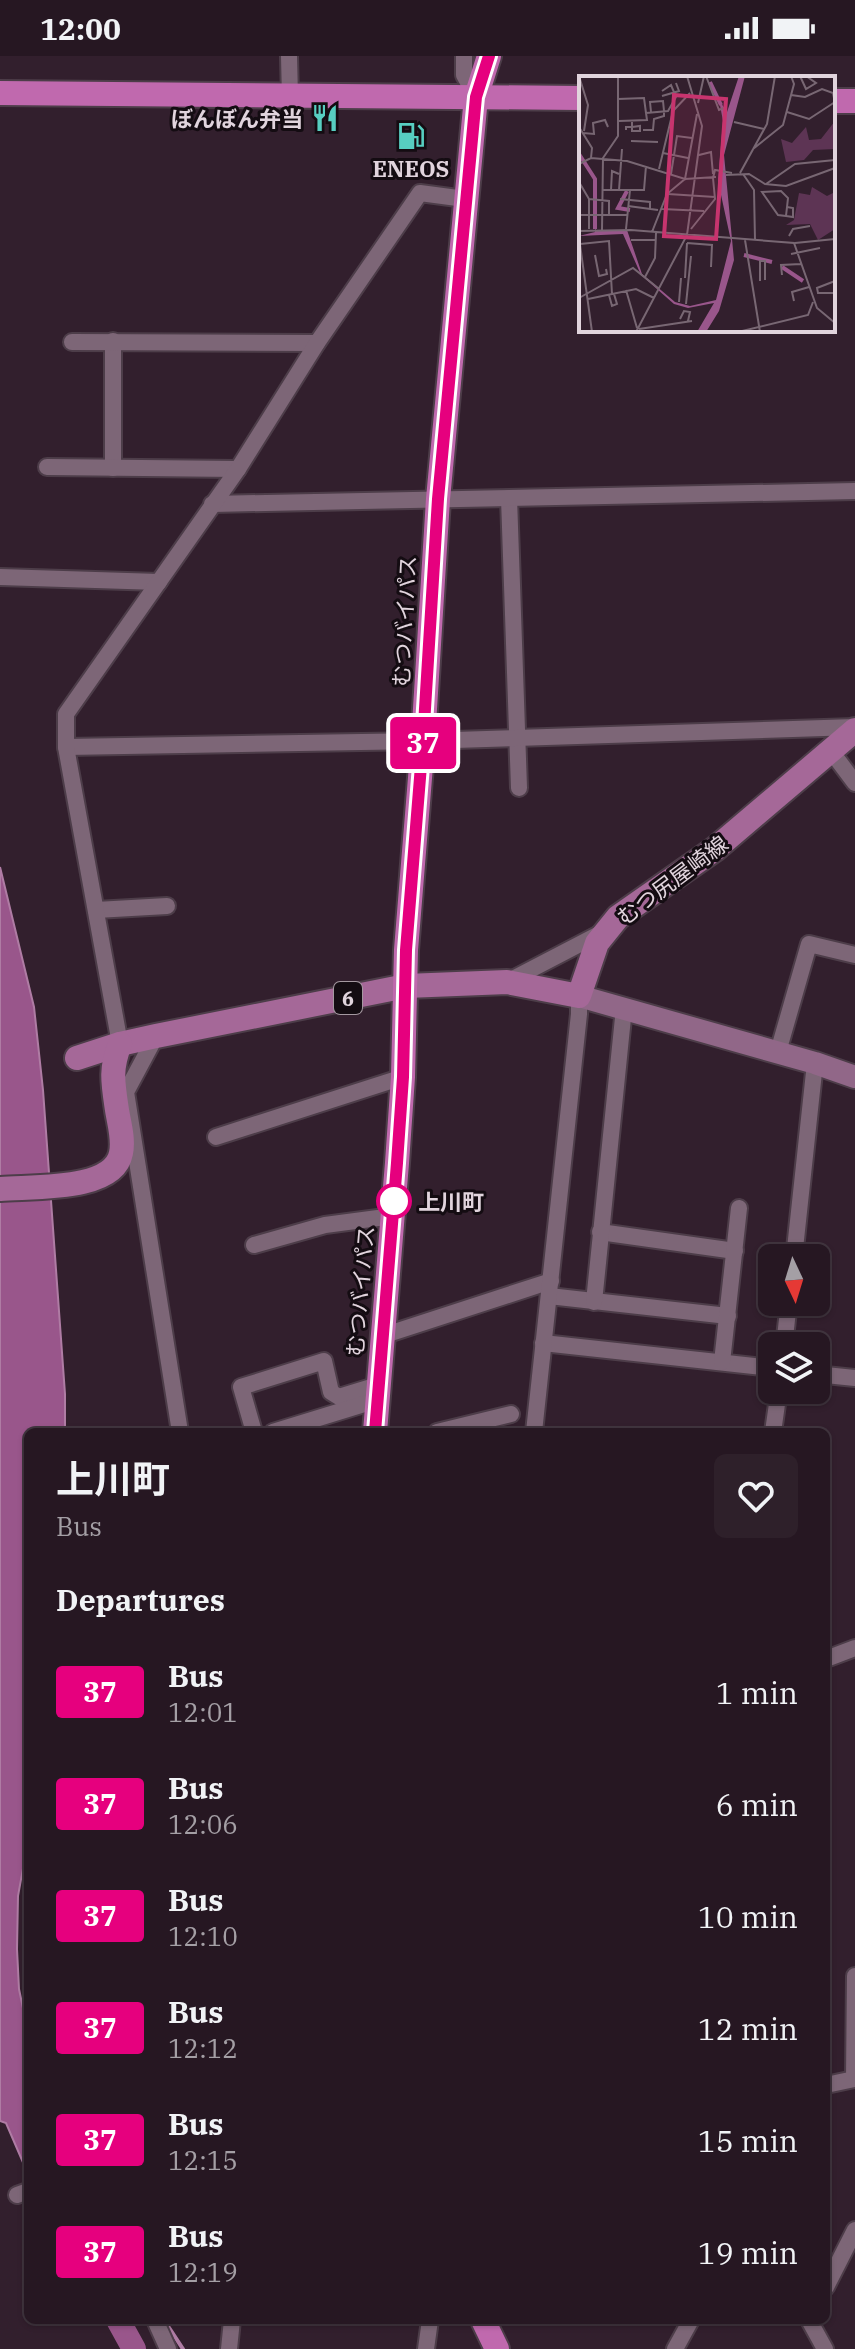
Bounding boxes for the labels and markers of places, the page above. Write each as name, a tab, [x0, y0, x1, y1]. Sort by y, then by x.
restaurant icon: ぼんぼん弁当	[310, 103, 340, 133]
place label: ぼんぼん弁当	[171, 104, 303, 133]
fuel station icon: ENEOS	[396, 121, 426, 151]
place label: ENEOS	[373, 154, 449, 183]
marker: 上川町	[377, 1184, 411, 1218]
place label: 上川町	[418, 1187, 484, 1216]

